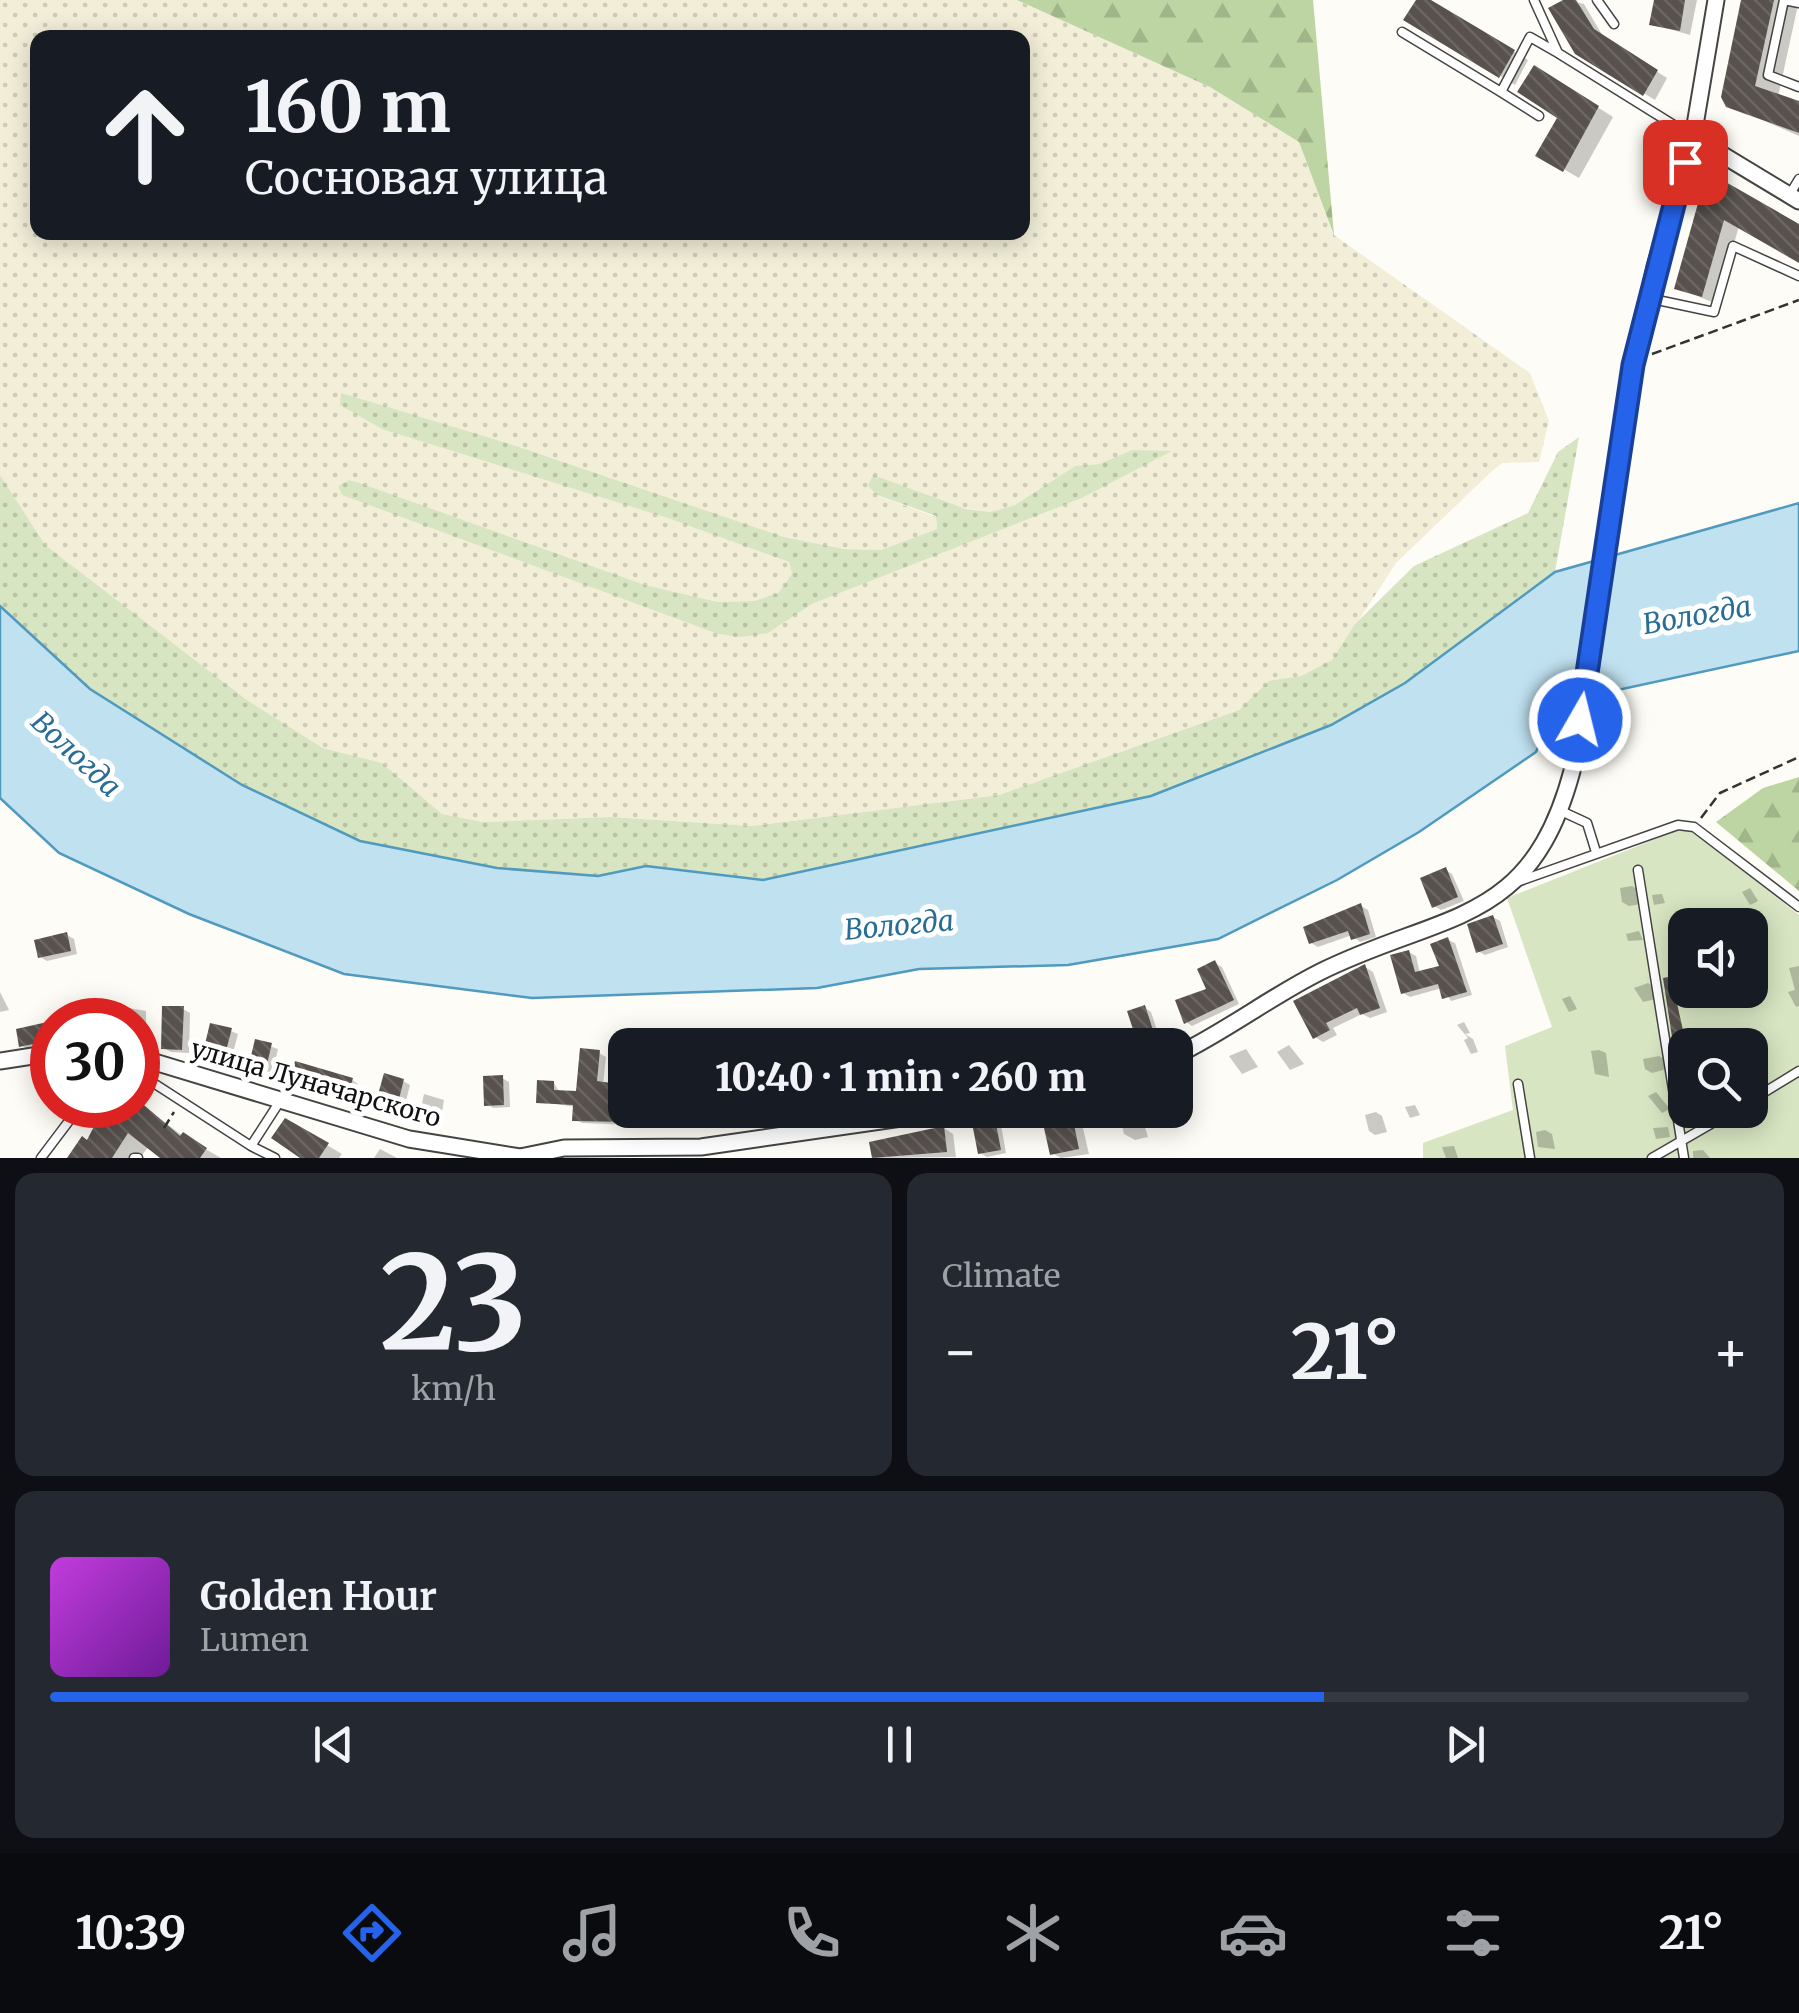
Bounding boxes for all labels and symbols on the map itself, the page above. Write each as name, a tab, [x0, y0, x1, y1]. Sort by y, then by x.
pin	[1643, 120, 1728, 205]
water label: Вологда	[1640, 588, 1754, 642]
position arrow	[1528, 668, 1632, 772]
water label: Вологда	[24, 703, 128, 805]
water label: Вологда	[843, 902, 955, 948]
speed limit sign: 30	[30, 998, 160, 1128]
street label: улица Луначарского	[187, 1032, 445, 1134]

